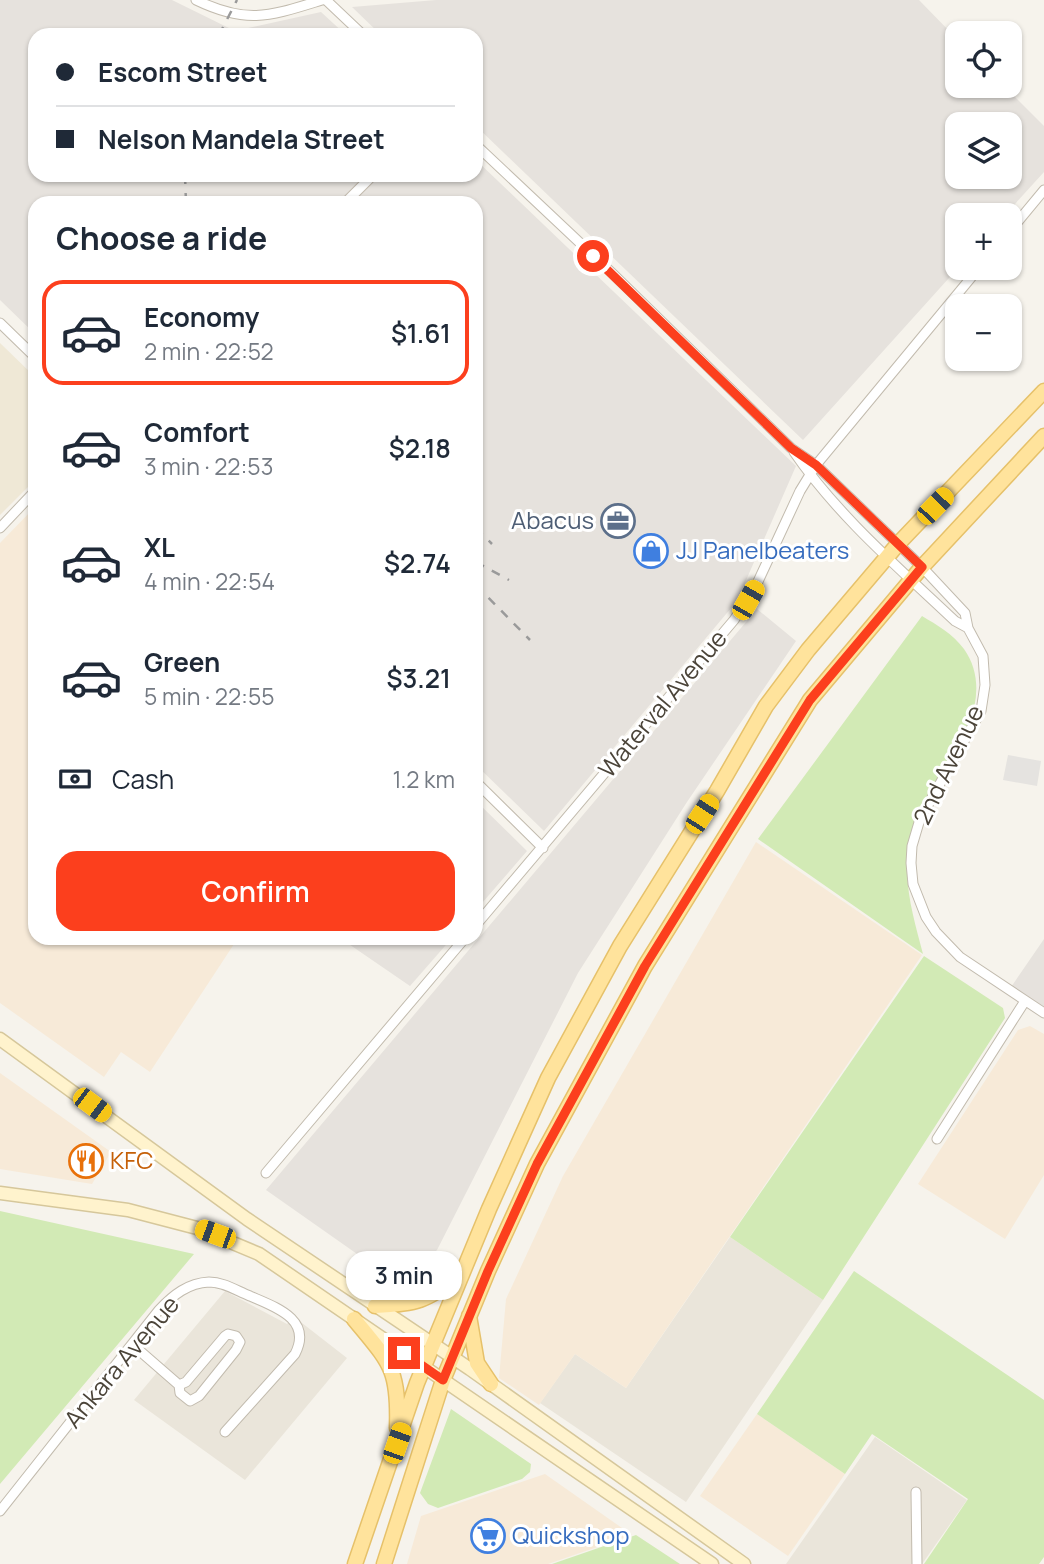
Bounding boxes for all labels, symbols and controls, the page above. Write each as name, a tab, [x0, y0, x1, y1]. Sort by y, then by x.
map controls	[945, 21, 1022, 371]
button: locate	[945, 21, 1022, 98]
text: Escom Street	[98, 54, 268, 90]
button: layers	[945, 112, 1022, 189]
text: Nelson Mandela Street	[98, 121, 385, 157]
button: +	[945, 203, 1022, 280]
text: Choose a ride	[56, 216, 267, 260]
route start	[577, 240, 609, 272]
button: −	[945, 294, 1022, 371]
text: Economy	[144, 299, 259, 335]
icon: car	[60, 301, 123, 364]
text: $1.61	[391, 315, 451, 351]
text: 2 min · 22:52	[144, 335, 274, 367]
text: Comfort	[144, 414, 250, 450]
icon: car	[60, 416, 123, 479]
text: $2.18	[389, 430, 451, 466]
text: 3 min · 22:53	[144, 450, 273, 482]
car	[913, 484, 958, 528]
office icon: Abacus	[599, 502, 637, 540]
place label: Abacus	[511, 503, 594, 536]
text: XL	[144, 529, 175, 565]
icon: car	[60, 531, 123, 594]
shop icon: JJ Panelbeaters	[632, 532, 670, 570]
place label: JJ Panelbeaters	[676, 533, 849, 566]
text: $2.74	[384, 545, 451, 581]
text: 4 min · 22:54	[144, 565, 275, 597]
car	[729, 577, 768, 623]
street label: Waterval Avenue	[590, 622, 734, 784]
text: Green	[144, 644, 220, 680]
icon: car	[60, 646, 123, 709]
text: $3.21	[386, 660, 451, 696]
text: 5 min · 22:55	[144, 680, 275, 712]
street label: 2nd Avenue	[905, 699, 991, 830]
icon: cash	[56, 760, 94, 798]
text: Cash	[112, 761, 174, 797]
text: 1.2 km	[392, 763, 455, 795]
car	[682, 791, 723, 837]
button: Confirm	[56, 851, 455, 931]
car	[69, 1084, 116, 1126]
restaurant icon: KFC	[67, 1142, 105, 1180]
place label: KFC	[110, 1143, 154, 1176]
car	[192, 1217, 239, 1251]
callout: 3 min	[346, 1252, 462, 1300]
text: 3 min	[375, 1259, 433, 1291]
street label: Ankara Avenue	[56, 1288, 186, 1434]
route end	[388, 1337, 420, 1369]
car	[381, 1420, 414, 1466]
supermarket icon: Quickshop	[469, 1517, 507, 1555]
place label: Quickshop	[512, 1518, 629, 1551]

